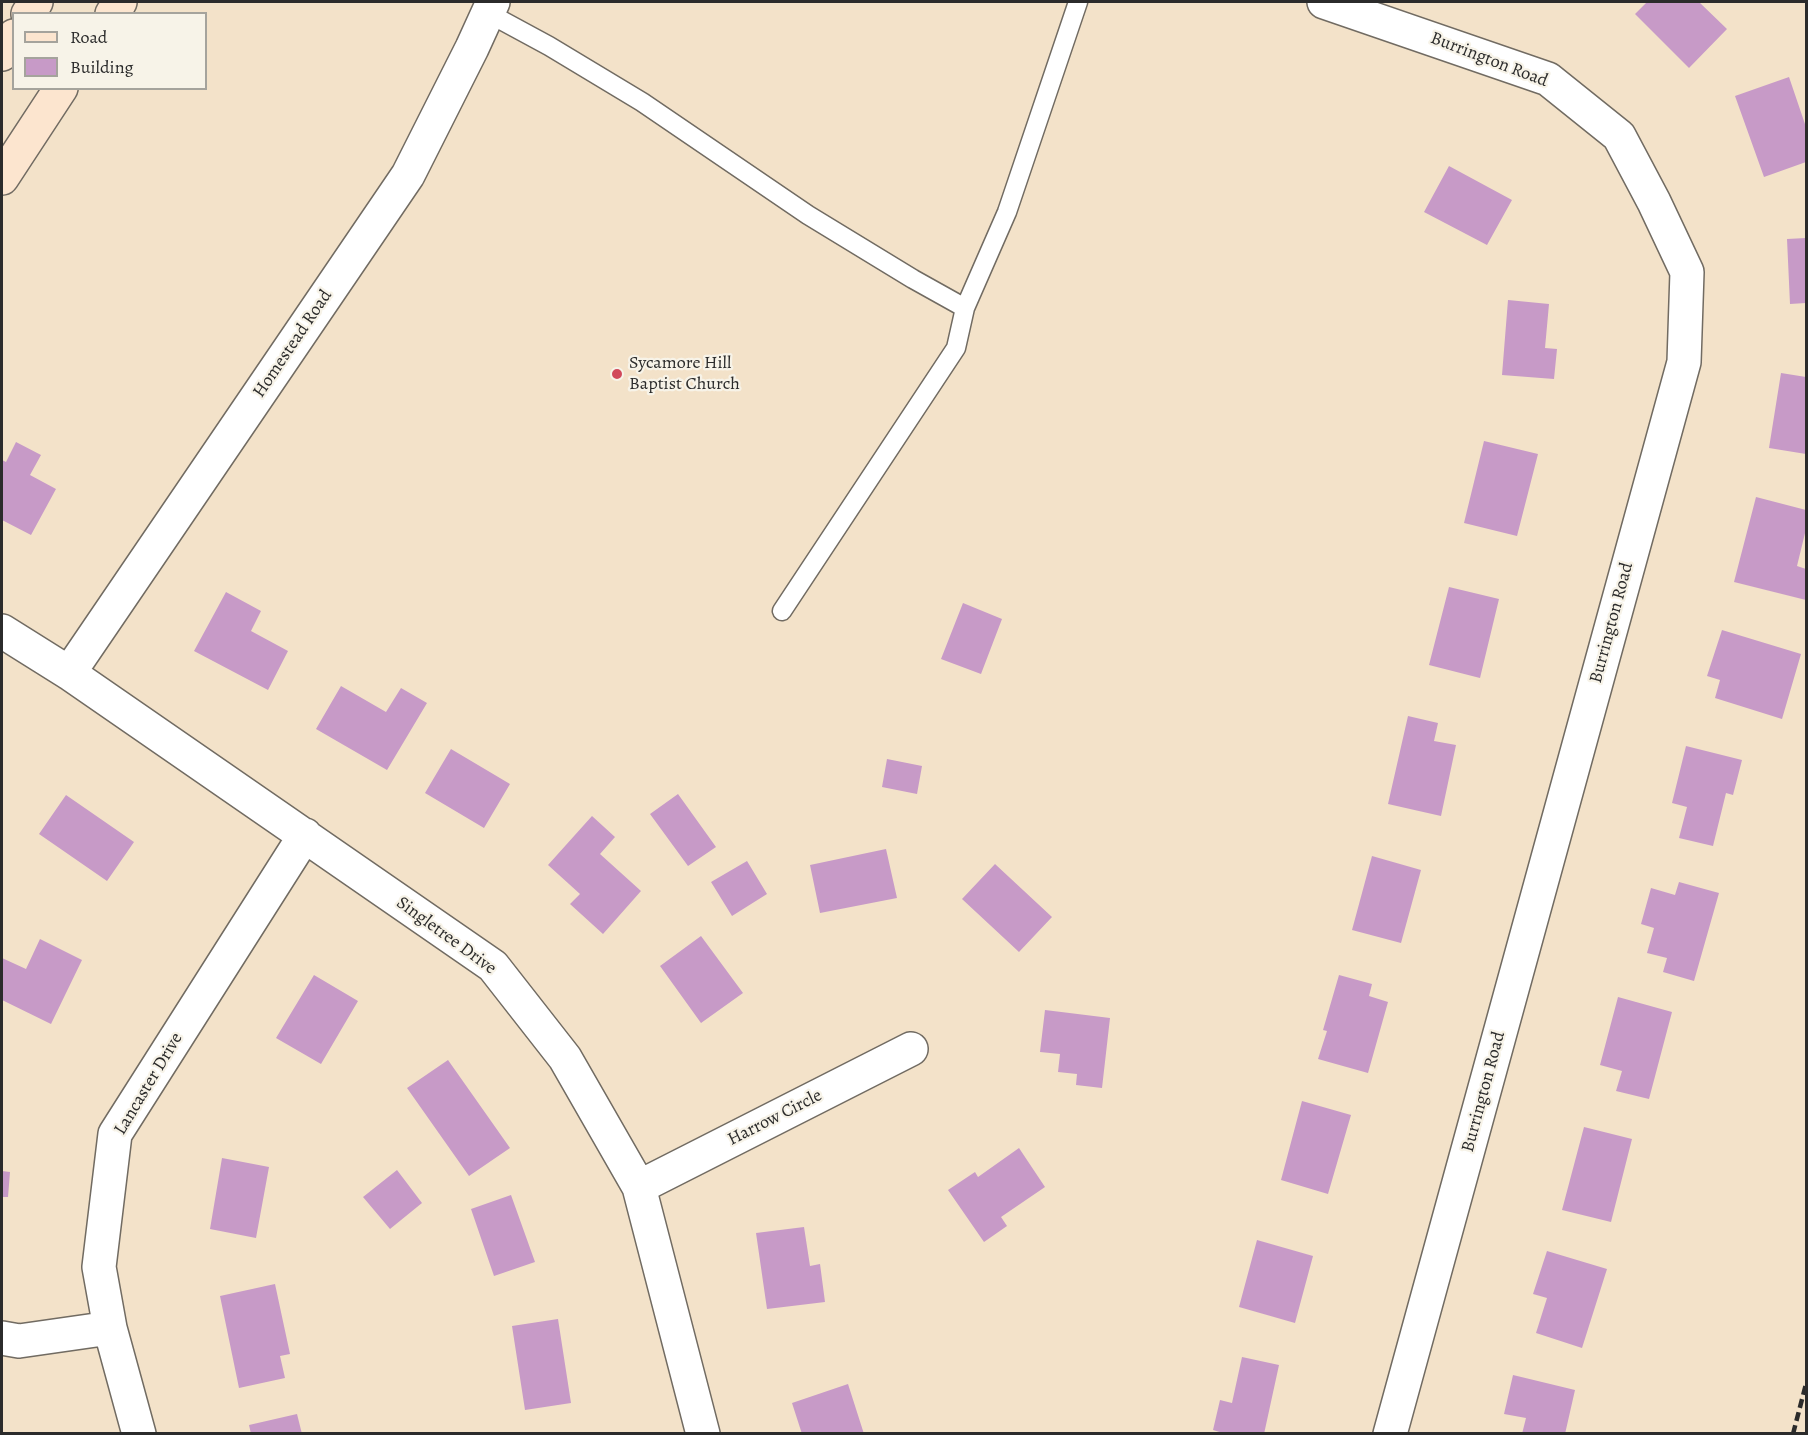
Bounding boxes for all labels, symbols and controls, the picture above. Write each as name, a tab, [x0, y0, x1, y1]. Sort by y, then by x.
legend	[12, 12, 207, 90]
text: Road	[70, 25, 107, 49]
street label: Burrington Road	[1427, 28, 1551, 92]
text: Building	[70, 55, 134, 79]
street label: Homestead Road	[249, 286, 337, 402]
place label: Sycamore Hill Baptist Church	[629, 353, 740, 395]
marker: Sycamore Hill Baptist Church	[610, 367, 624, 381]
street label: Burrington Road	[1586, 560, 1638, 686]
street label: Singletree Drive	[392, 892, 500, 980]
street label: Lancaster Drive	[110, 1029, 188, 1139]
street label: Burrington Road	[1458, 1029, 1510, 1155]
street label: Harrow Circle	[724, 1085, 826, 1151]

